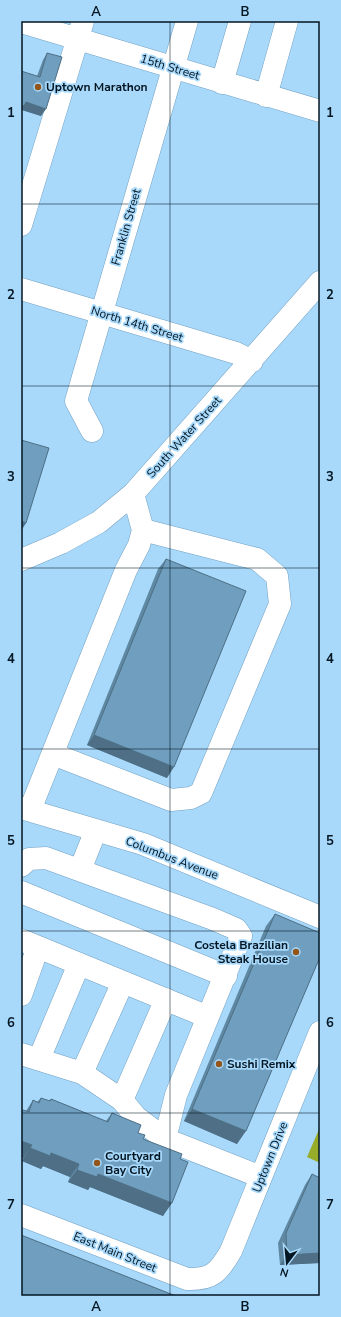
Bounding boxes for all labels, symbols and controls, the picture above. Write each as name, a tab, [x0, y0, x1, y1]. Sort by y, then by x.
text: A	[91, 3, 101, 21]
text: B	[241, 3, 250, 21]
street label: 15th Street	[138, 50, 202, 84]
place label: Uptown Marathon	[46, 79, 148, 95]
marker: Uptown Marathon	[33, 82, 43, 92]
text: 1	[7, 104, 15, 122]
text: 1	[326, 104, 334, 122]
street label: Franklin Street	[107, 186, 145, 267]
text: 2	[7, 286, 15, 304]
text: 2	[326, 286, 334, 304]
street label: North 14th Street	[89, 302, 186, 346]
street label: South Water Street	[143, 392, 225, 481]
text: 3	[7, 468, 15, 486]
text: 3	[326, 468, 334, 486]
text: 4	[7, 650, 15, 668]
text: 4	[326, 650, 334, 668]
text: 5	[7, 832, 15, 850]
text: 5	[326, 832, 334, 850]
street label: Columbus Avenue	[123, 833, 221, 883]
place label: Costela Brazilian Steak House	[194, 937, 288, 967]
marker: Costela Brazilian Steak House	[291, 947, 301, 957]
text: 6	[7, 1014, 15, 1032]
text: 6	[326, 1014, 334, 1032]
place label: Sushi Remix	[227, 1056, 296, 1072]
marker: Sushi Remix	[214, 1059, 224, 1069]
street label: Uptown Drive	[249, 1119, 291, 1195]
place label: Courtyard Bay City	[105, 1148, 161, 1178]
marker: Courtyard Bay City	[92, 1158, 102, 1168]
text: 7	[7, 1196, 15, 1214]
text: 7	[326, 1196, 334, 1214]
street label: East Main Street	[71, 1228, 160, 1276]
north arrow	[267, 1243, 307, 1283]
text: N	[278, 1264, 290, 1280]
text: A	[91, 1298, 101, 1316]
text: B	[241, 1298, 250, 1316]

